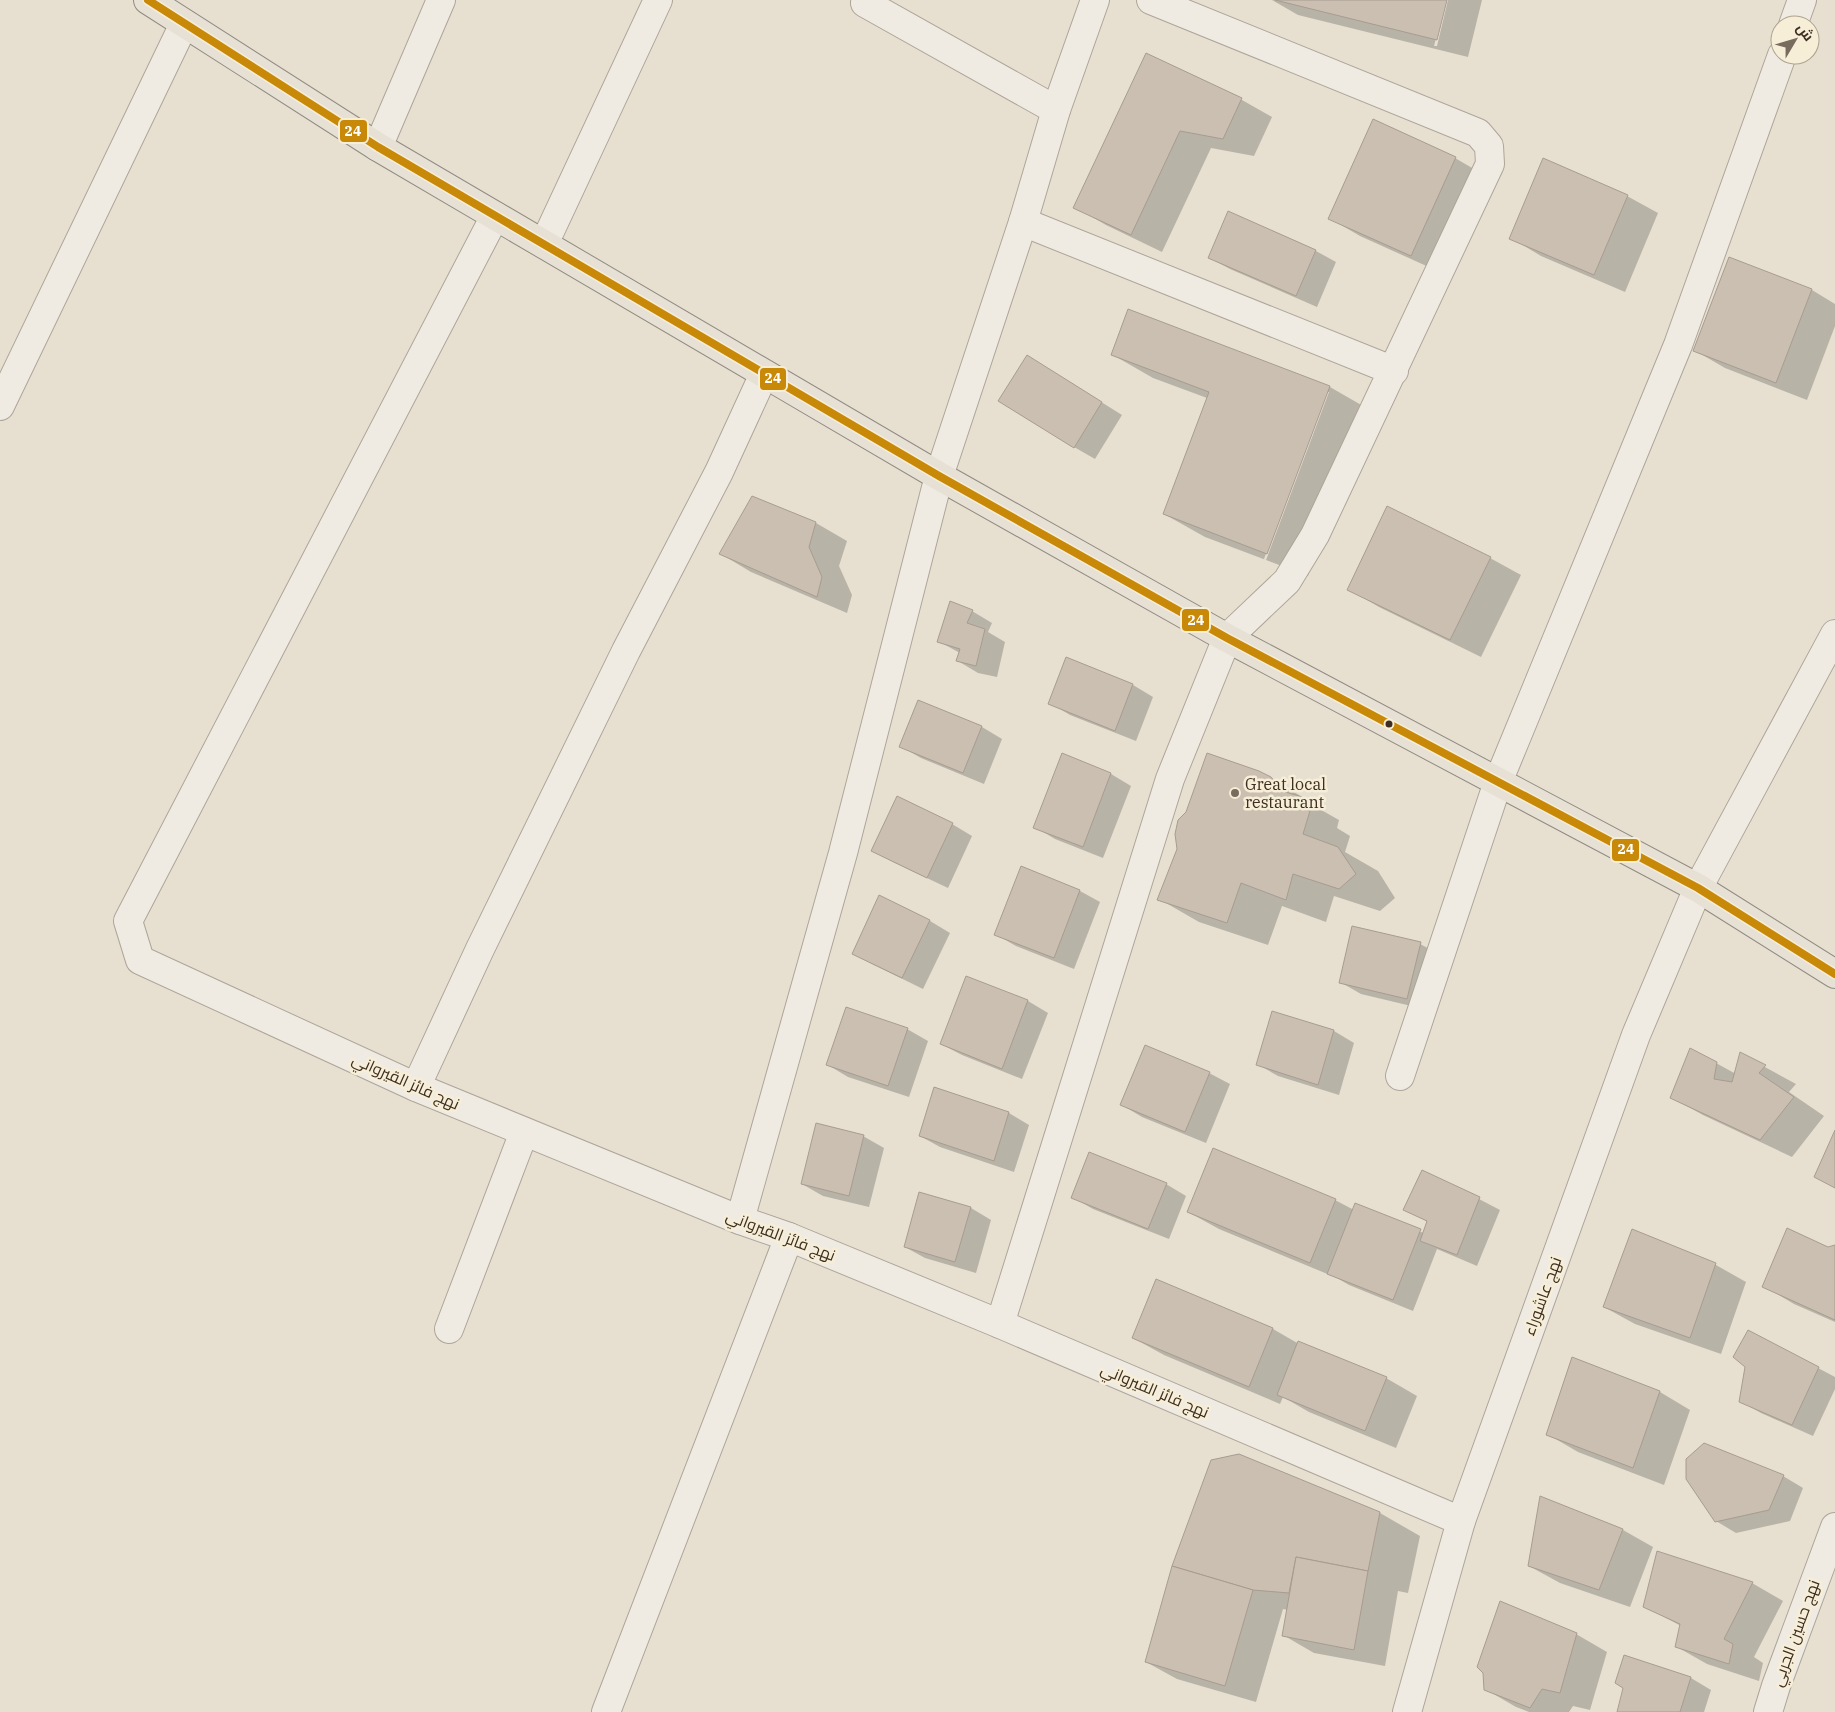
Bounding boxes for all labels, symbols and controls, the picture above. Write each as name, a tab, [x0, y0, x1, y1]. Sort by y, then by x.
north arrow	[1770, 15, 1820, 65]
text: ش	[1793, 19, 1818, 45]
line badge: 24	[339, 119, 368, 143]
text: 24	[345, 122, 361, 140]
line badge: 24	[759, 367, 787, 391]
text: 24	[765, 369, 781, 387]
line badge: 24	[1181, 608, 1210, 632]
text: 24	[1188, 611, 1204, 629]
unlabelled marker	[1384, 719, 1394, 729]
place label: Great local restaurant	[1245, 774, 1326, 812]
marker: Great local restaurant	[1229, 787, 1241, 799]
line badge: 24	[1611, 838, 1640, 862]
text: 24	[1618, 840, 1634, 858]
street label: نهج فائز القيرواني	[347, 1048, 463, 1117]
street label: نهج فائز القيرواني	[722, 1205, 839, 1269]
street label: نهج عاشوراء	[1518, 1254, 1567, 1339]
street label: نهج فائز القيرواني	[1096, 1358, 1212, 1425]
street label: نهج حسين الجربي	[1766, 1577, 1827, 1691]

